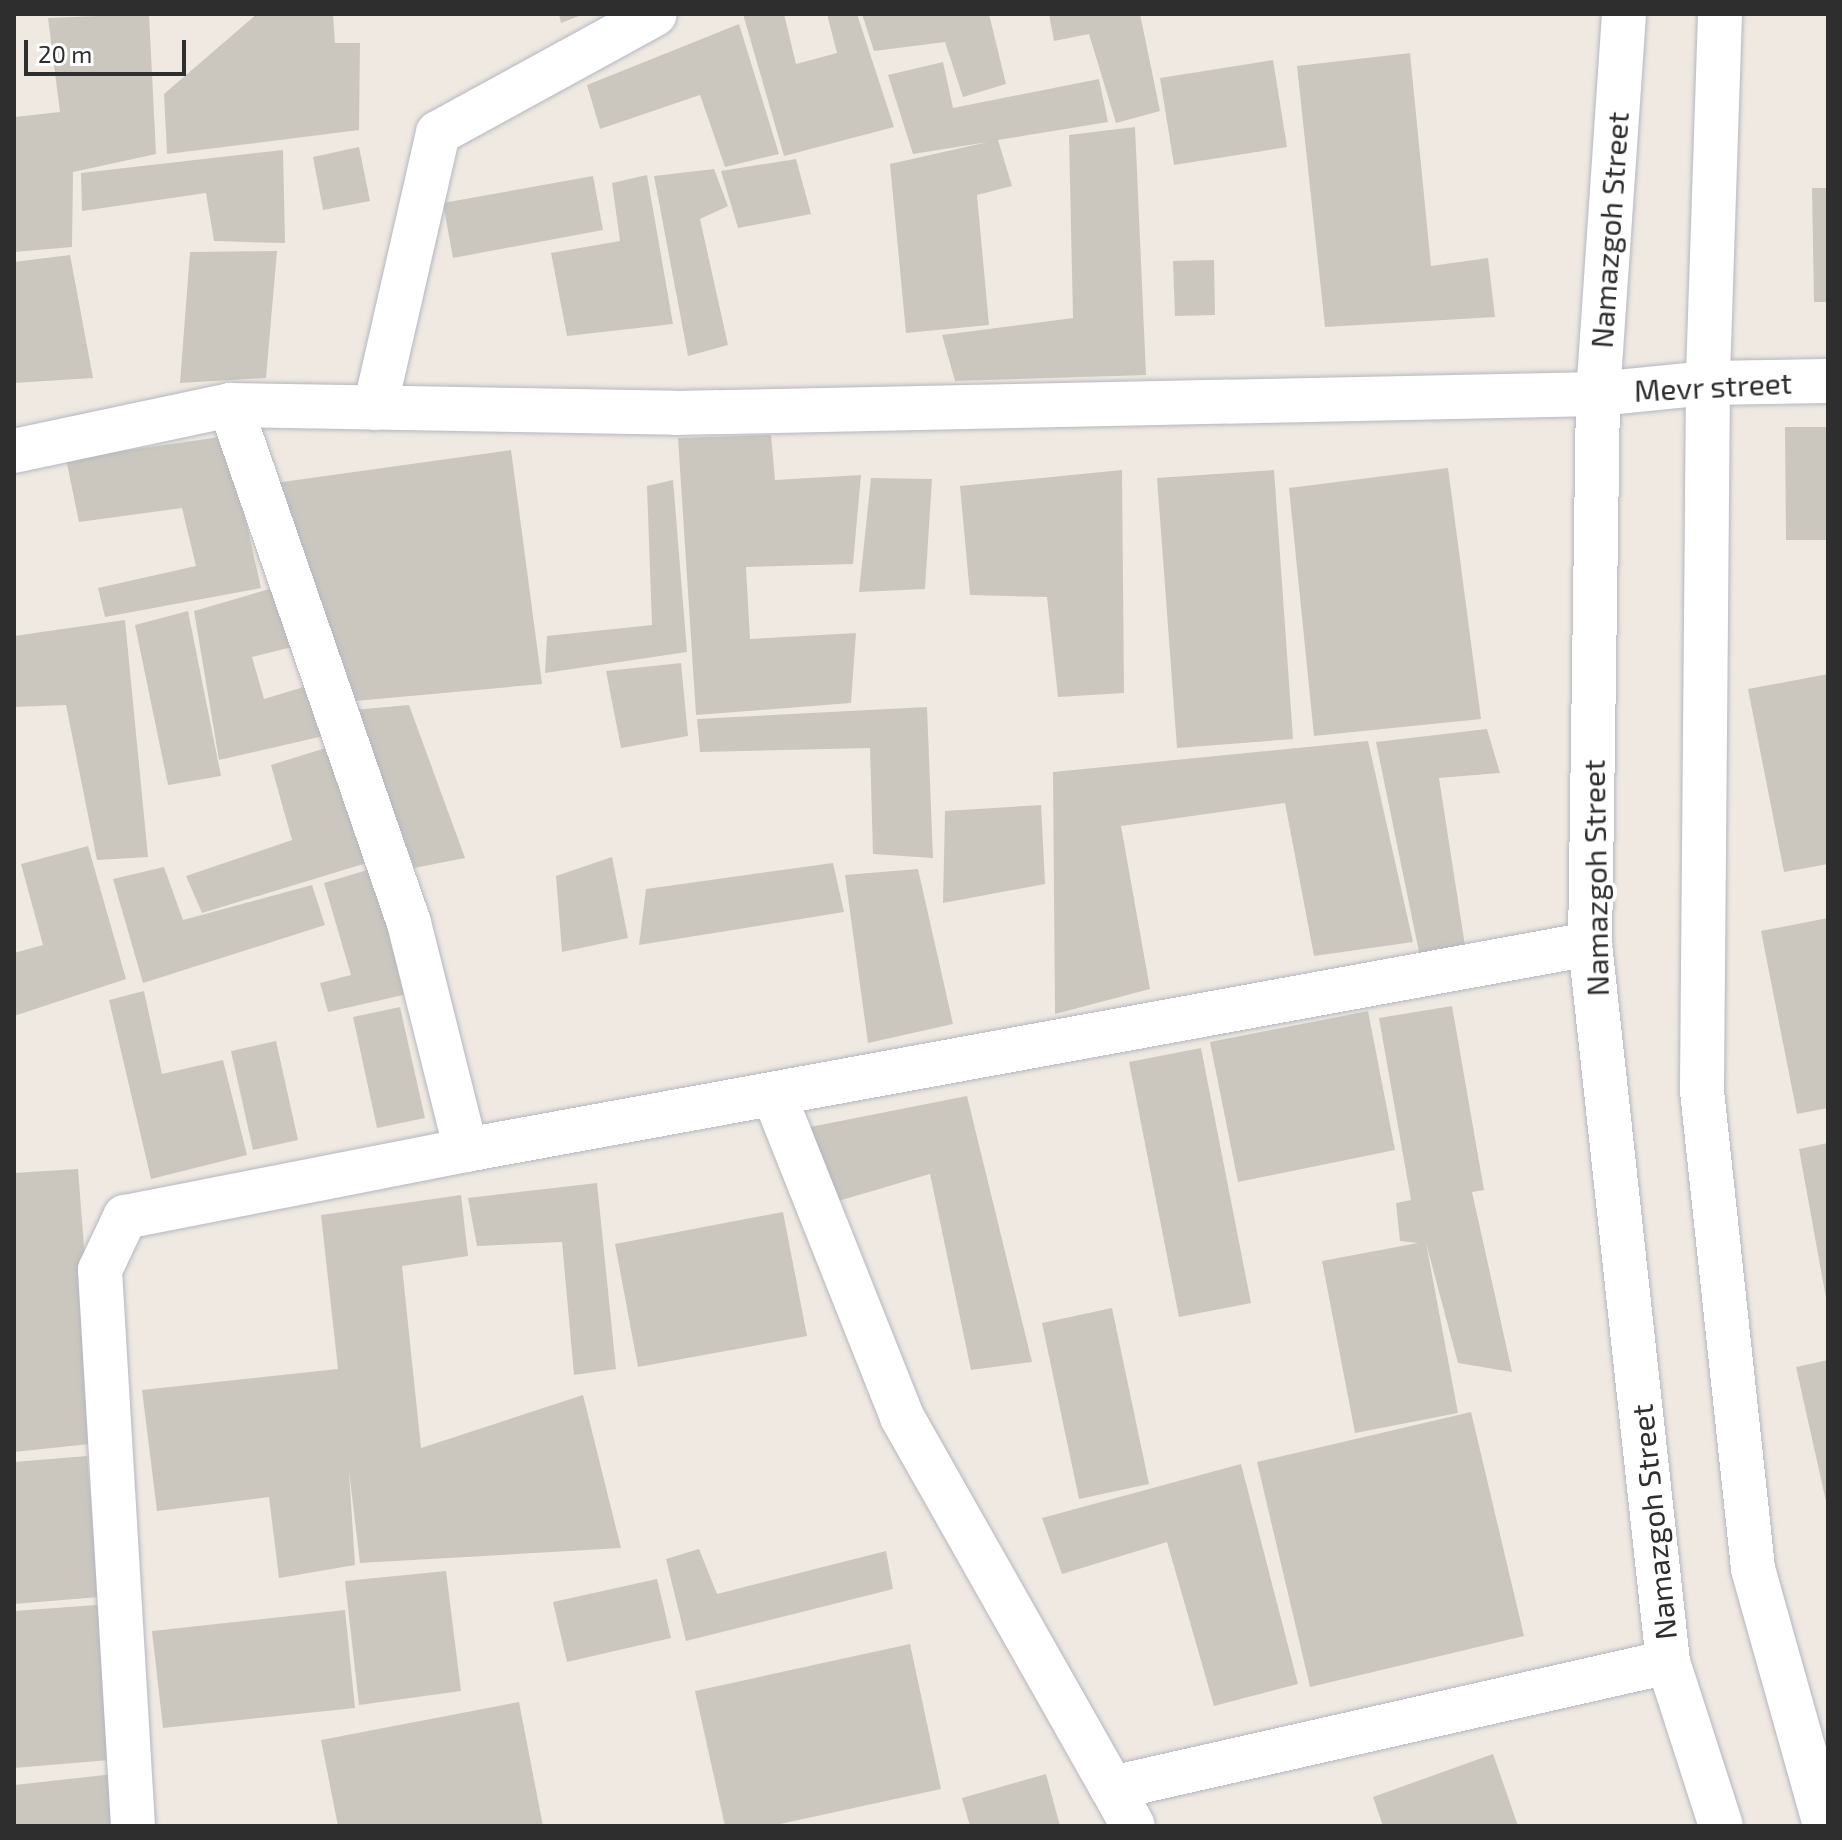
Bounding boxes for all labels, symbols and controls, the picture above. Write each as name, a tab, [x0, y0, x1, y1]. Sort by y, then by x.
scale bar	[28, 24, 190, 74]
text: 20 m	[38, 39, 92, 68]
street label: Namazgoh Street	[1583, 111, 1635, 349]
street label: Mevr street	[1633, 364, 1793, 408]
street label: Namazgoh Street	[1575, 759, 1615, 997]
street label: Namazgoh Street	[1623, 1402, 1683, 1642]

